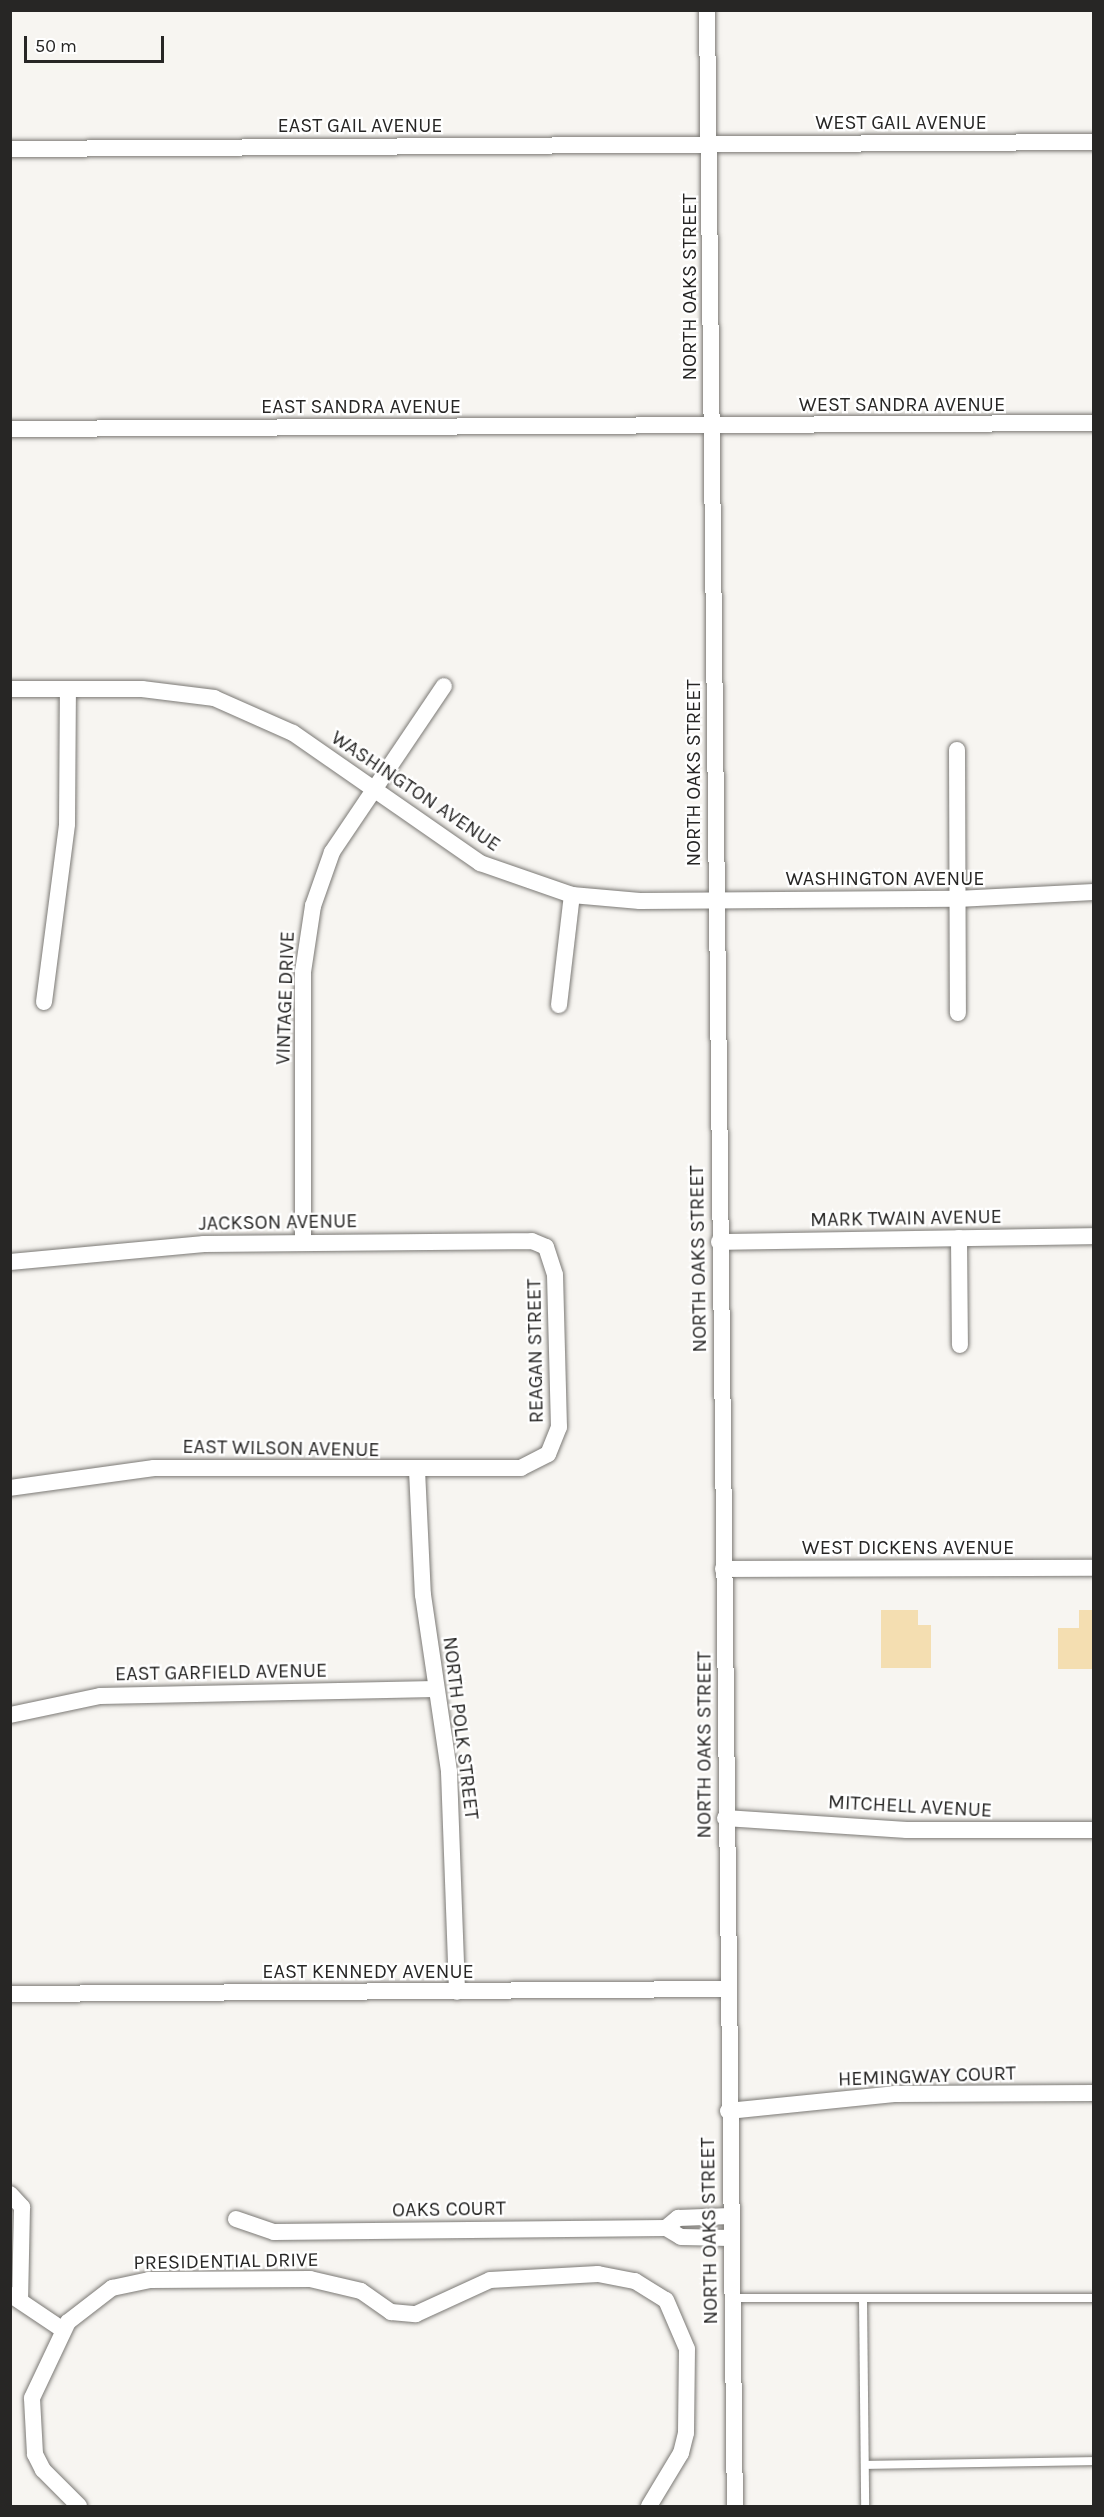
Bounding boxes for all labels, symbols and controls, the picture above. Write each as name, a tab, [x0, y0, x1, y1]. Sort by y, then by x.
scale bar	[27, 24, 166, 62]
text: 50 m	[35, 35, 77, 57]
street label: WEST GAIL AVENUE	[815, 110, 987, 134]
street label: EAST GAIL AVENUE	[277, 113, 443, 137]
street label: NORTH OAKS STREET	[677, 193, 701, 381]
street label: WEST SANDRA AVENUE	[799, 392, 1005, 416]
street label: EAST SANDRA AVENUE	[261, 394, 461, 418]
street label: NORTH OAKS STREET	[681, 679, 705, 867]
street label: WASHINGTON AVENUE	[327, 725, 505, 857]
street label: WASHINGTON AVENUE	[785, 866, 985, 890]
street label: VINTAGE DRIVE	[271, 931, 299, 1065]
street label: NORTH OAKS STREET	[684, 1165, 712, 1353]
street label: MARK TWAIN AVENUE	[810, 1204, 1002, 1232]
street label: JACKSON AVENUE	[198, 1209, 358, 1235]
street label: REAGAN STREET	[522, 1278, 548, 1424]
street label: EAST WILSON AVENUE	[182, 1434, 380, 1462]
street label: WEST DICKENS AVENUE	[802, 1535, 1014, 1559]
street label: NORTH POLK STREET	[438, 1635, 484, 1821]
street label: NORTH OAKS STREET	[692, 1651, 716, 1839]
street label: EAST GARFIELD AVENUE	[115, 1658, 327, 1686]
street label: MITCHELL AVENUE	[827, 1790, 993, 1822]
street label: EAST KENNEDY AVENUE	[262, 1959, 474, 1983]
street label: HEMINGWAY COURT	[838, 2061, 1016, 2091]
street label: NORTH OAKS STREET	[695, 2137, 723, 2325]
street label: OAKS COURT	[392, 2196, 506, 2222]
street label: PRESIDENTIAL DRIVE	[133, 2247, 319, 2275]

